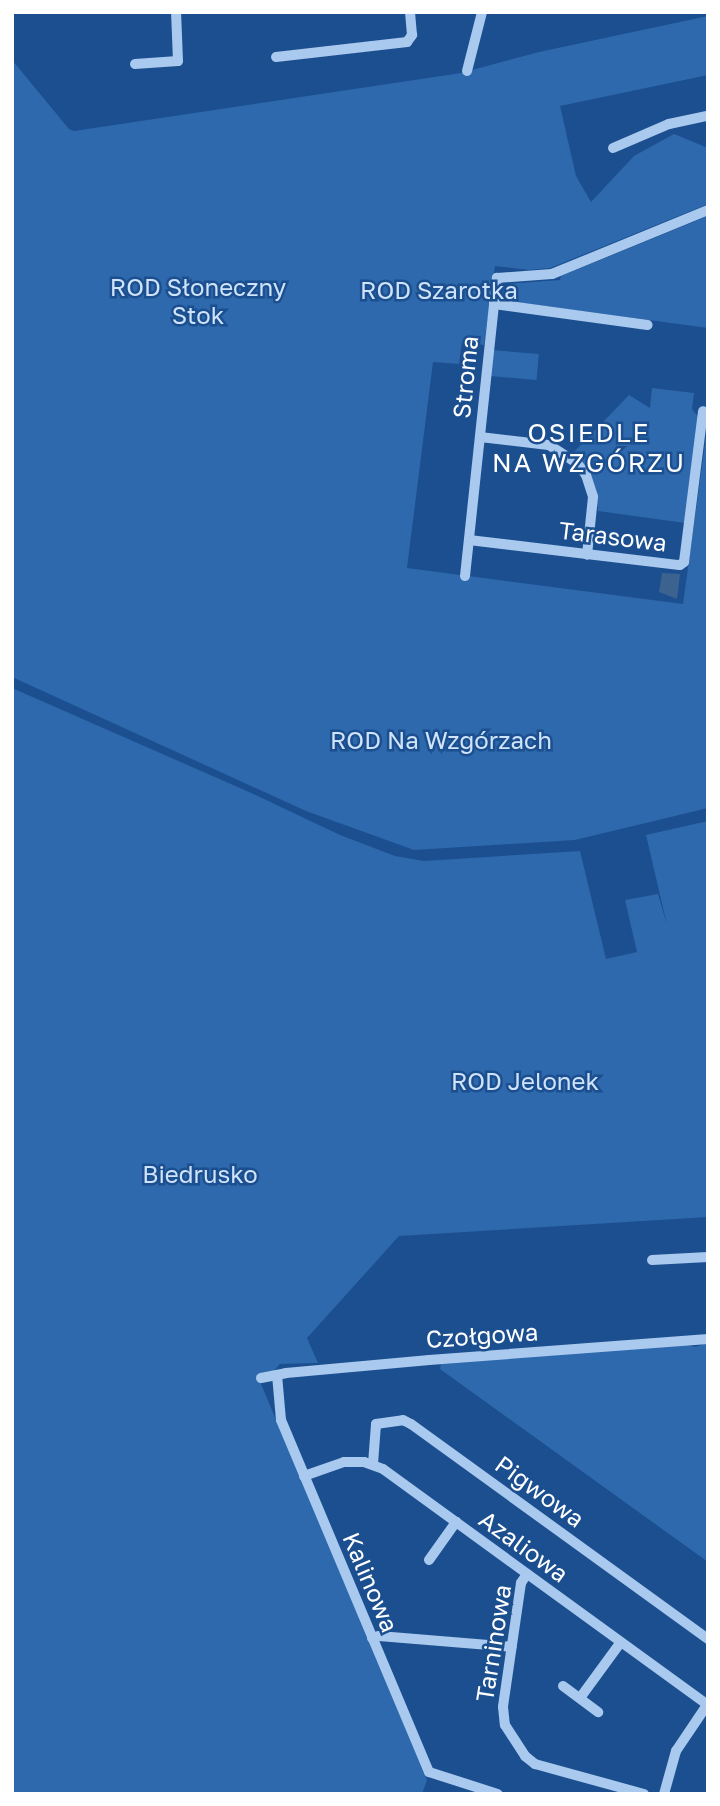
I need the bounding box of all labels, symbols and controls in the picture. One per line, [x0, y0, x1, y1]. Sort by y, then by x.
park label: ROD Słoneczny Stok [110, 273, 286, 329]
park label: ROD Szarotka [360, 276, 518, 304]
street label: Stroma [446, 334, 484, 420]
district label: OSIEDLE NA WZGÓRZU [493, 417, 685, 478]
street label: Tarasowa [557, 515, 669, 557]
park label: ROD Na Wzgórzach [330, 726, 552, 754]
park label: ROD Jelonek [451, 1067, 599, 1095]
park label: Biedrusko [142, 1160, 258, 1188]
street label: Czołgowa [425, 1317, 539, 1353]
street label: Pigwowa [490, 1449, 590, 1533]
street label: Azaliowa [474, 1504, 574, 1588]
street label: Kalinowa [337, 1528, 405, 1636]
street label: Tarninowa [470, 1582, 516, 1704]

